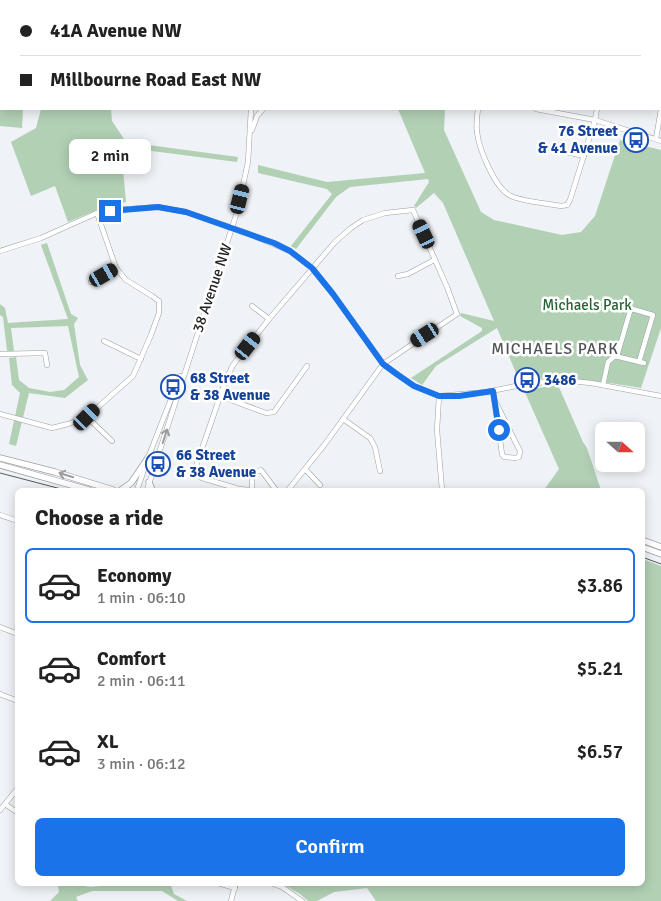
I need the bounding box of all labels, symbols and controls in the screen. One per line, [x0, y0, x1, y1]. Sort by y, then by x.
text: 41A Avenue NW [50, 19, 182, 43]
text: Millbourne Road East NW [50, 68, 261, 92]
place label: 76 Street & 41 Avenue [538, 122, 618, 157]
bus stop icon: 76 Street & 41 Avenue [623, 127, 649, 153]
callout: 2 min [69, 138, 151, 174]
text: 2 min [91, 146, 129, 166]
car [229, 183, 250, 215]
route end [99, 200, 121, 222]
car [410, 217, 437, 251]
street label: 38 Avenue NW [188, 241, 236, 335]
car [87, 261, 120, 289]
park label: Michaels Park [542, 296, 632, 314]
car [408, 321, 441, 349]
car [232, 330, 263, 362]
district label: MICHAELS PARK [491, 339, 619, 359]
bus stop icon: 3486 [514, 367, 540, 393]
place label: 68 Street & 38 Avenue [190, 369, 270, 404]
place label: 3486 [544, 371, 576, 389]
bus stop icon: 68 Street & 38 Avenue [160, 374, 186, 400]
car [71, 401, 102, 433]
route start [488, 419, 510, 441]
north arrow [595, 422, 645, 472]
map controls [595, 422, 645, 472]
one-way arrow [160, 428, 170, 444]
place label: 66 Street & 38 Avenue [176, 446, 256, 481]
bus stop icon: 66 Street & 38 Avenue [145, 451, 171, 477]
one-way arrow [59, 470, 75, 480]
text: Choose a ride [35, 504, 163, 531]
icon: car [37, 563, 82, 608]
text: Economy [97, 564, 171, 588]
text: $3.86 [577, 574, 623, 598]
text: 1 min · 06:10 [97, 588, 186, 608]
icon: car [37, 646, 82, 691]
text: Comfort [97, 647, 166, 671]
text: $5.21 [577, 657, 623, 681]
text: 2 min · 06:11 [97, 671, 186, 691]
icon: car [37, 729, 82, 774]
text: XL [97, 730, 119, 754]
text: $6.57 [577, 740, 623, 764]
text: 3 min · 06:12 [97, 754, 186, 774]
button: Confirm [35, 818, 625, 876]

